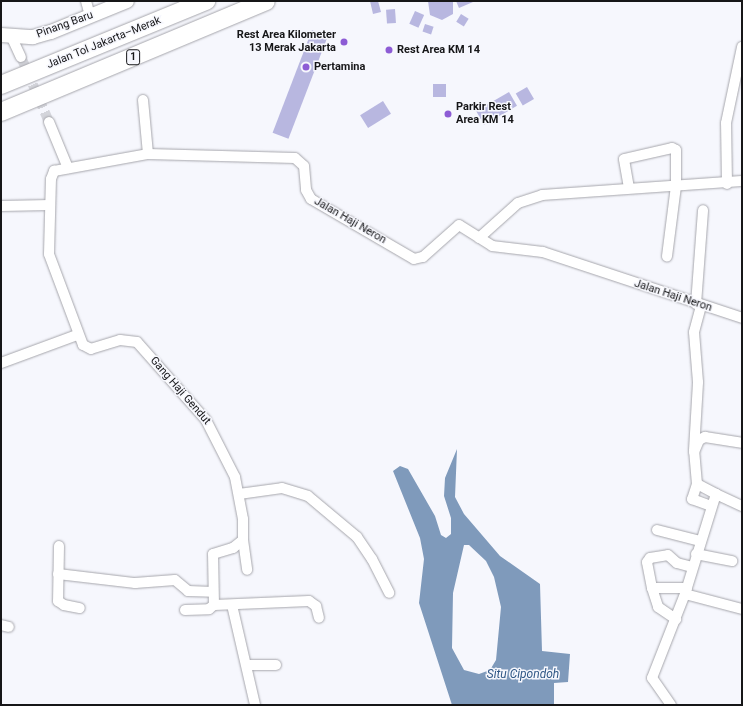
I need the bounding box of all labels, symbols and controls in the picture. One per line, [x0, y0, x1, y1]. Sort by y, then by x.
street label: Pinang Baru [35, 9, 95, 41]
street label: Jalan Tol Jakarta–Merak [45, 14, 163, 72]
place label: Rest Area Kilometer 13 Merak Jakarta [237, 29, 336, 55]
marker: Rest Area Kilometer 13 Merak Jakarta [339, 37, 349, 47]
place label: Rest Area KM 14 [397, 43, 480, 57]
marker: Rest Area KM 14 [384, 45, 394, 55]
road number: 1 [126, 49, 140, 65]
place label: Pertamina [314, 60, 365, 74]
marker: Pertamina [301, 62, 311, 72]
place label: Parkir Rest Area KM 14 [456, 101, 514, 127]
marker: Parkir Rest Area KM 14 [443, 109, 453, 119]
street label: Jalan Haji Neron [312, 195, 388, 247]
street label: Jalan Haji Neron [632, 277, 714, 315]
street label: Gang Haji Gendut [147, 354, 213, 428]
water label: Situ Cipondoh [487, 668, 559, 682]

